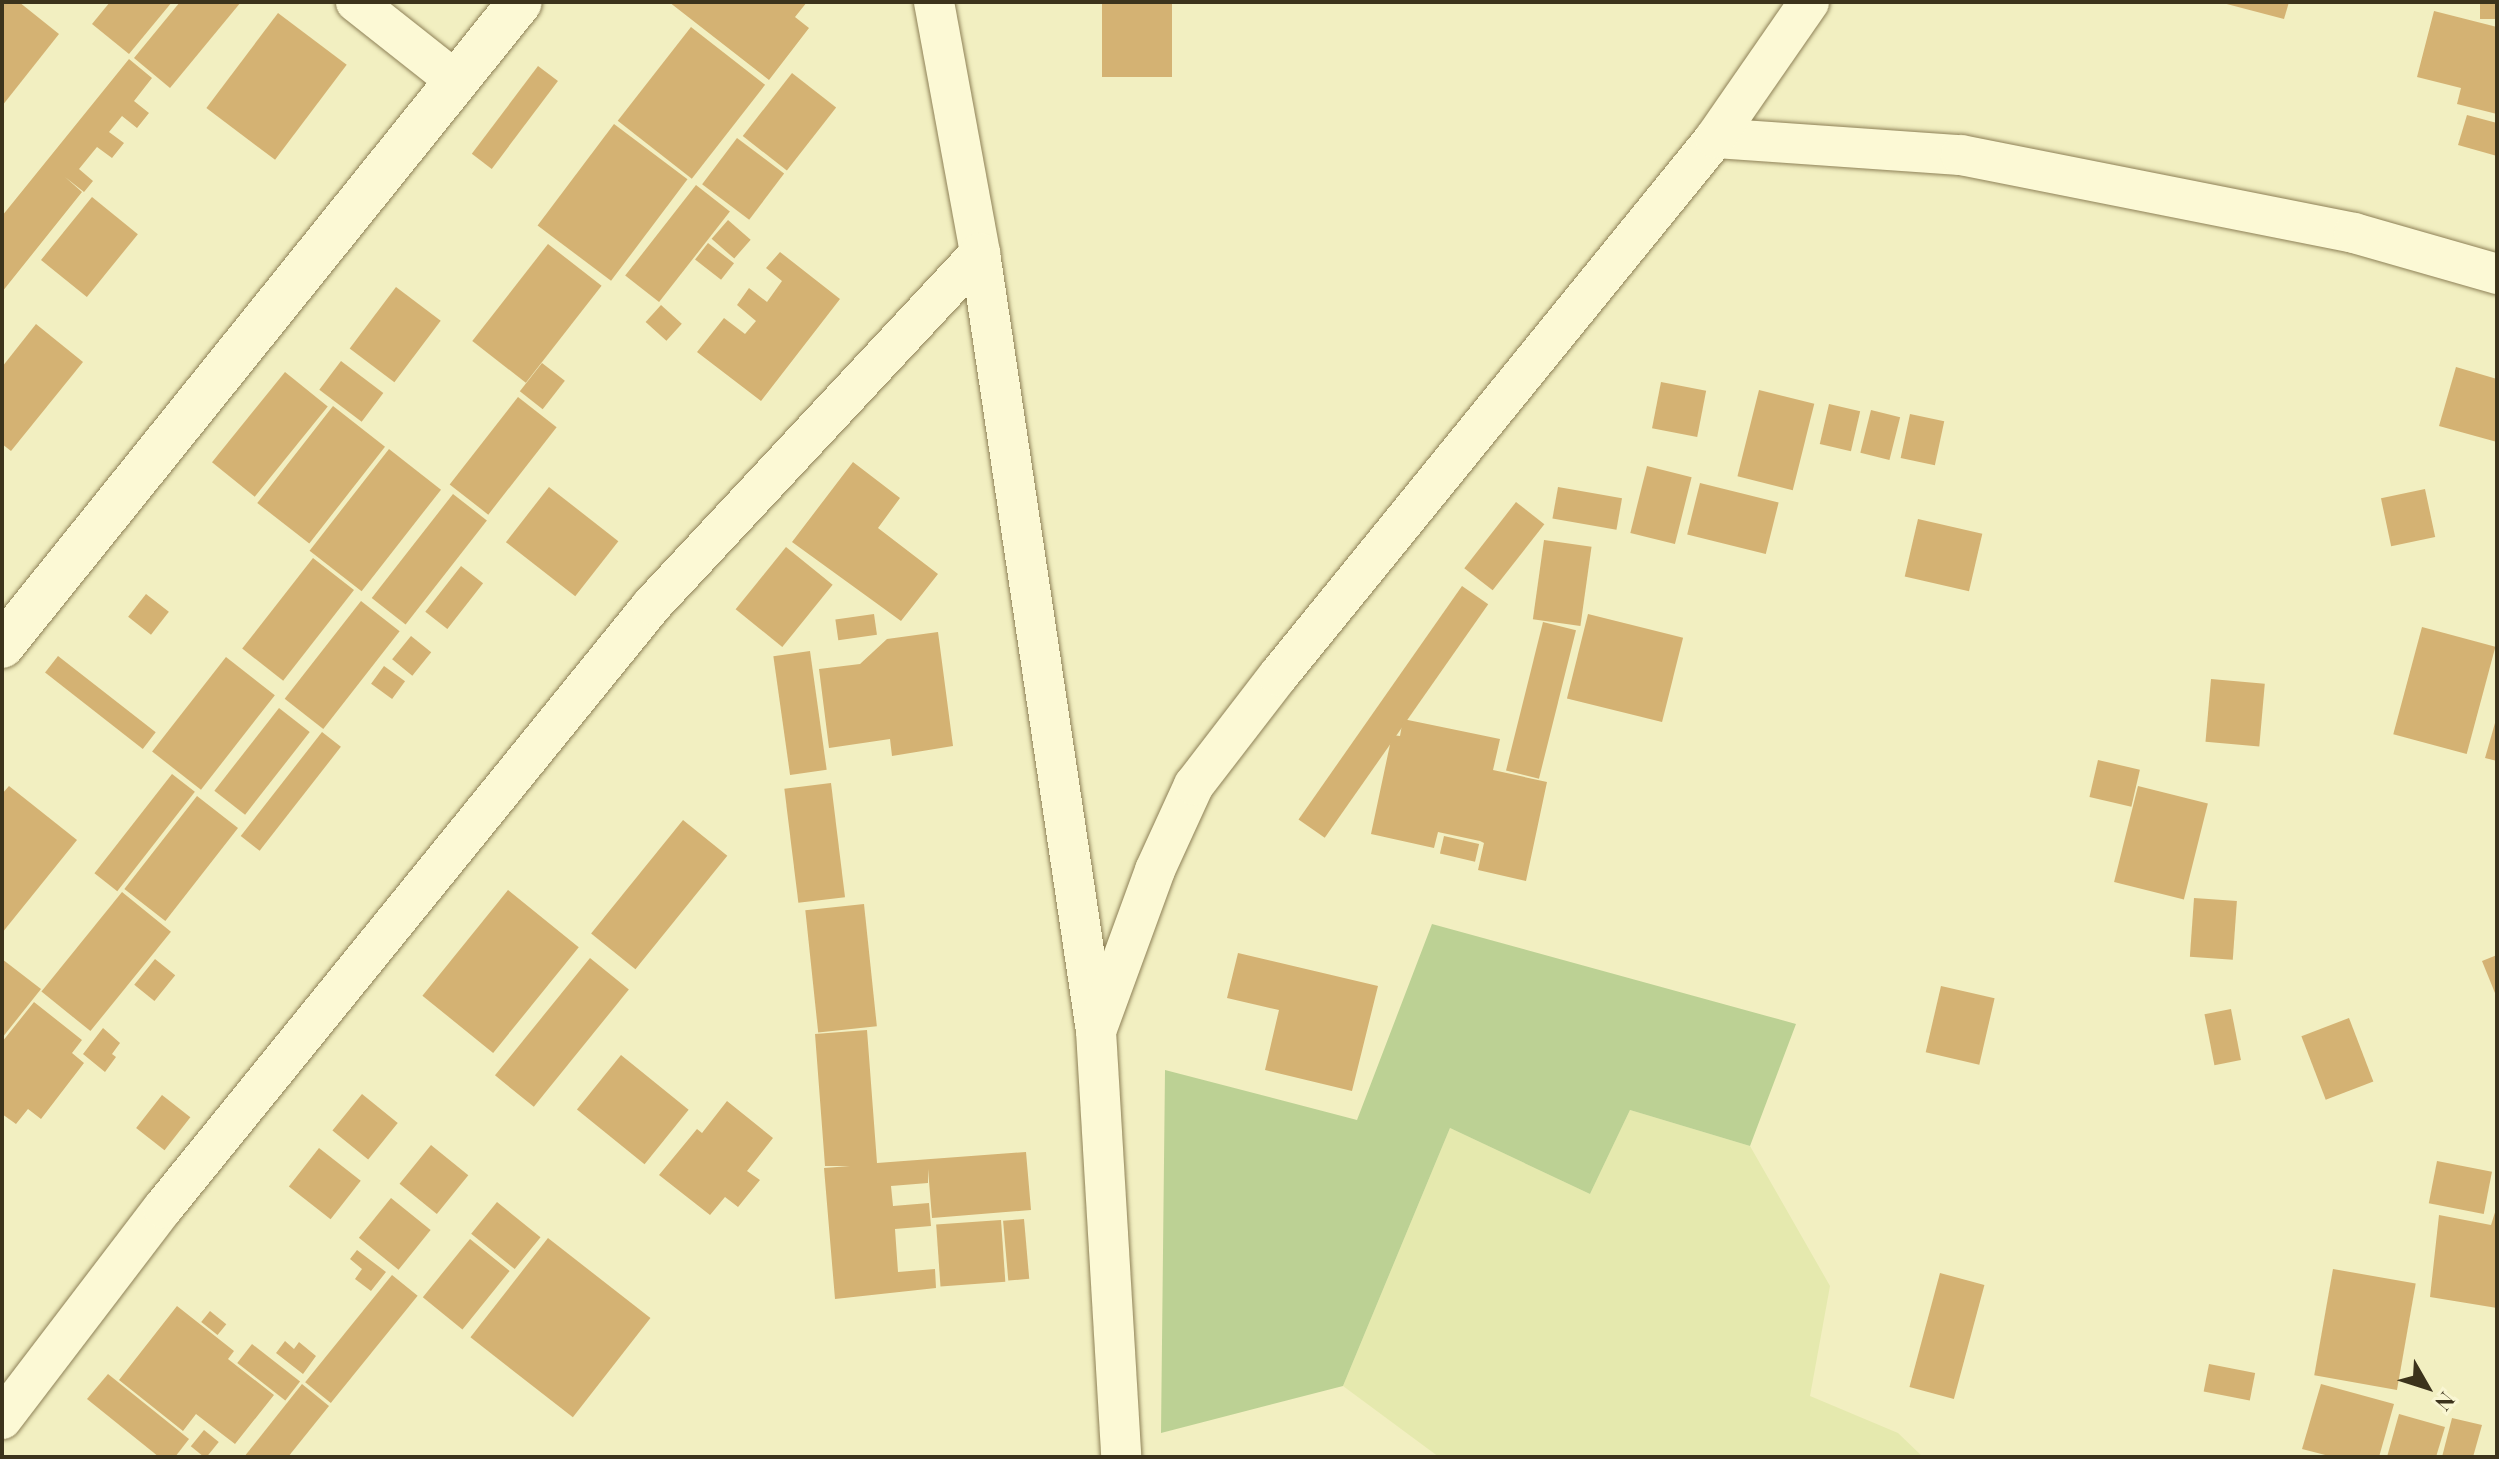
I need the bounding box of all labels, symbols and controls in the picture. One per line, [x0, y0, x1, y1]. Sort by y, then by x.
north arrow [2387, 1347, 2467, 1427]
text: N [2429, 1386, 2462, 1418]

